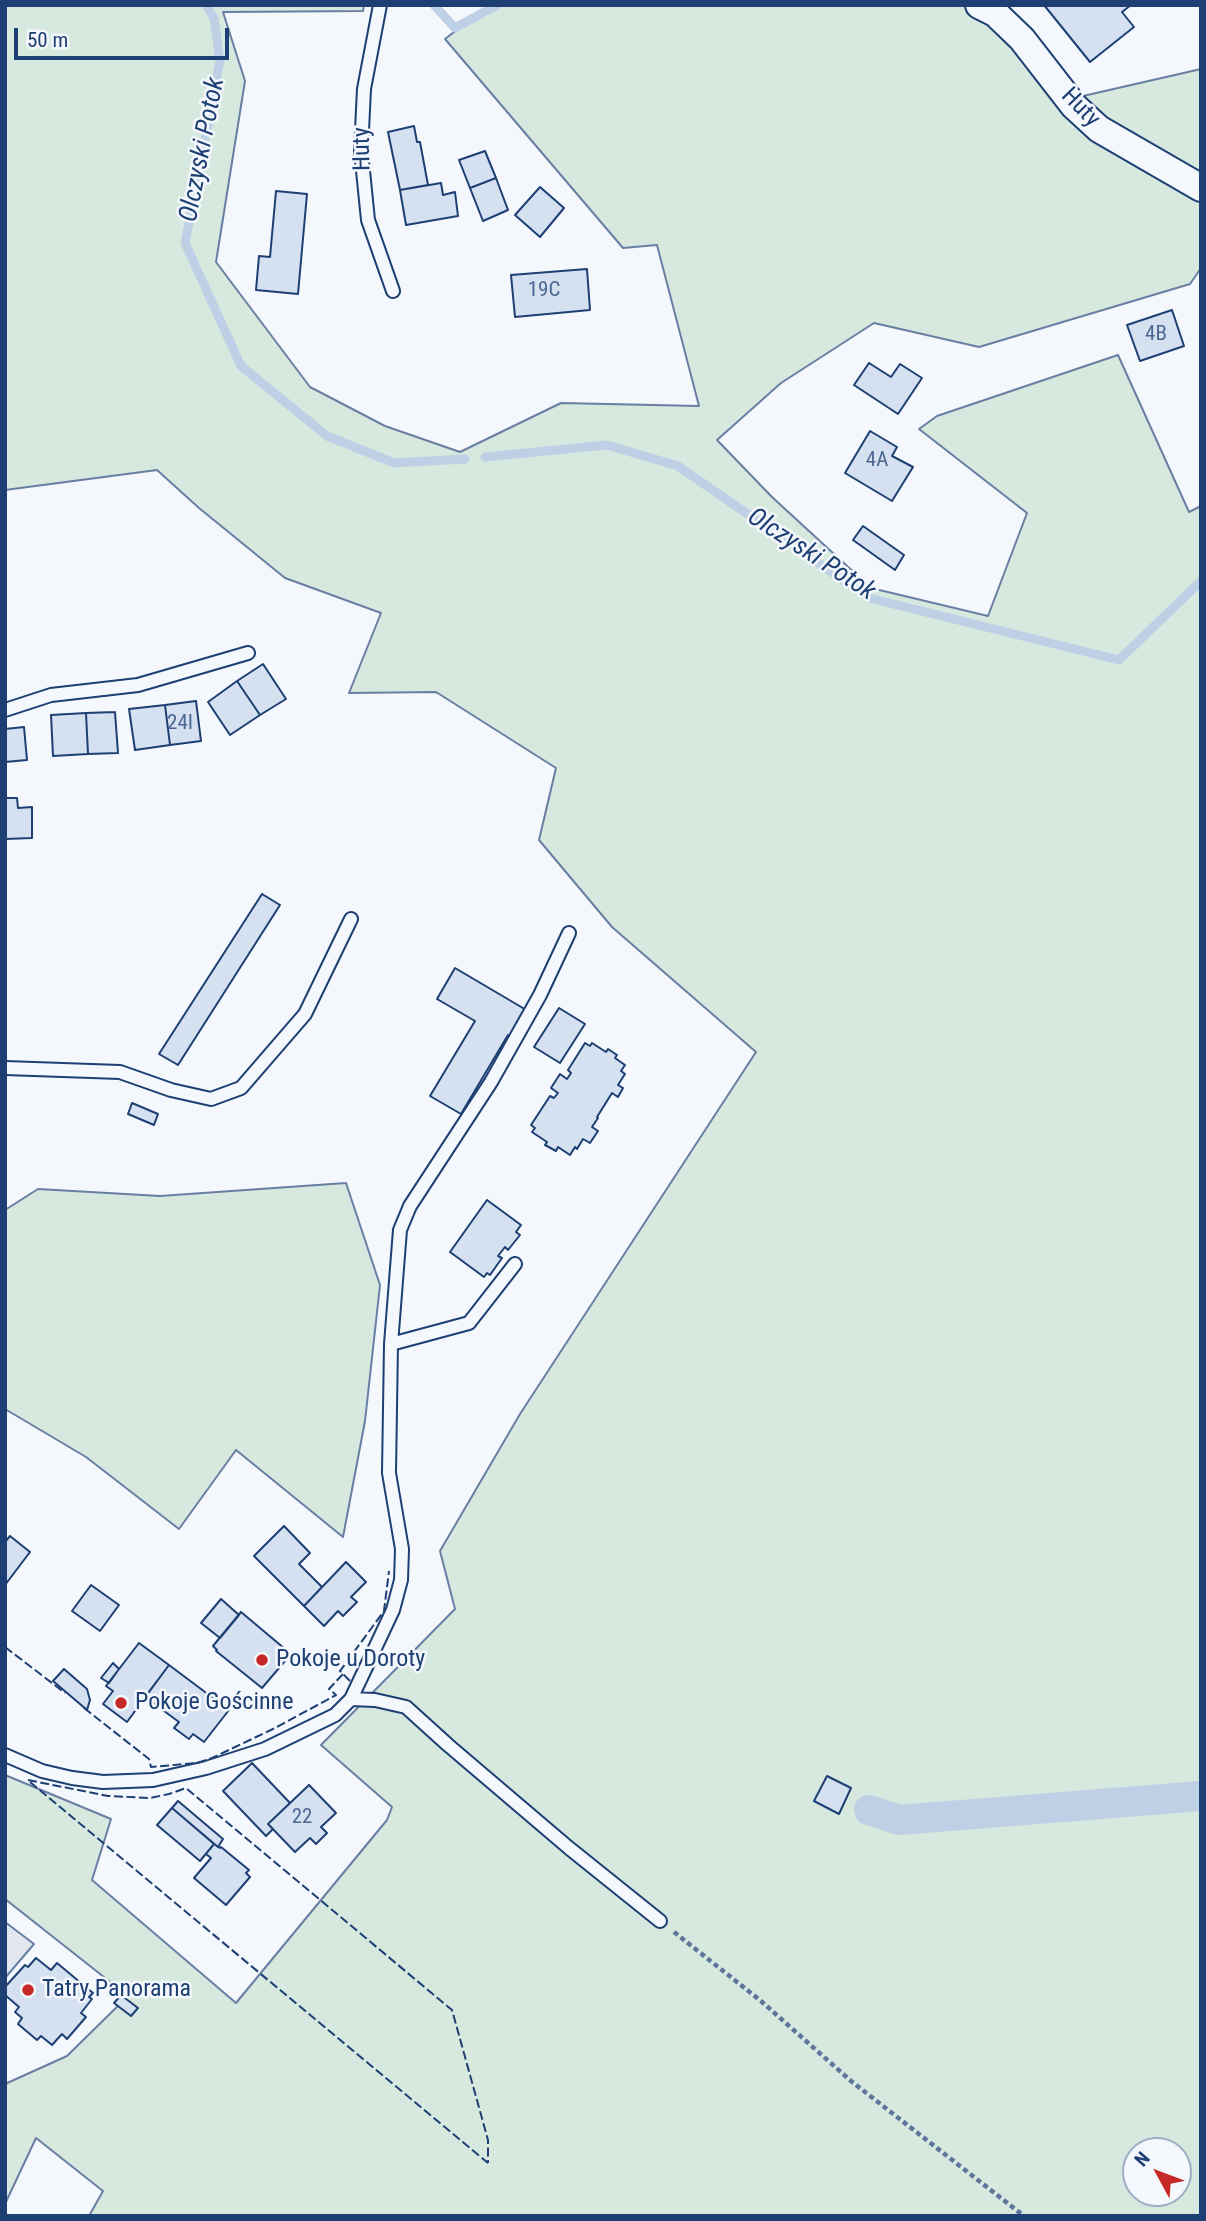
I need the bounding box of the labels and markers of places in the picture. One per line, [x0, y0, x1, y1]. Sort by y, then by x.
place label: Pokoje u Doroty [276, 1646, 425, 1674]
marker: Pokoje u Doroty [254, 1652, 270, 1668]
place label: Pokoje Gościnne [135, 1689, 293, 1717]
marker: Pokoje Gościnne [113, 1695, 129, 1711]
place label: Tatry Panorama [42, 1976, 191, 2004]
marker: Tatry Panorama [20, 1982, 36, 1998]

